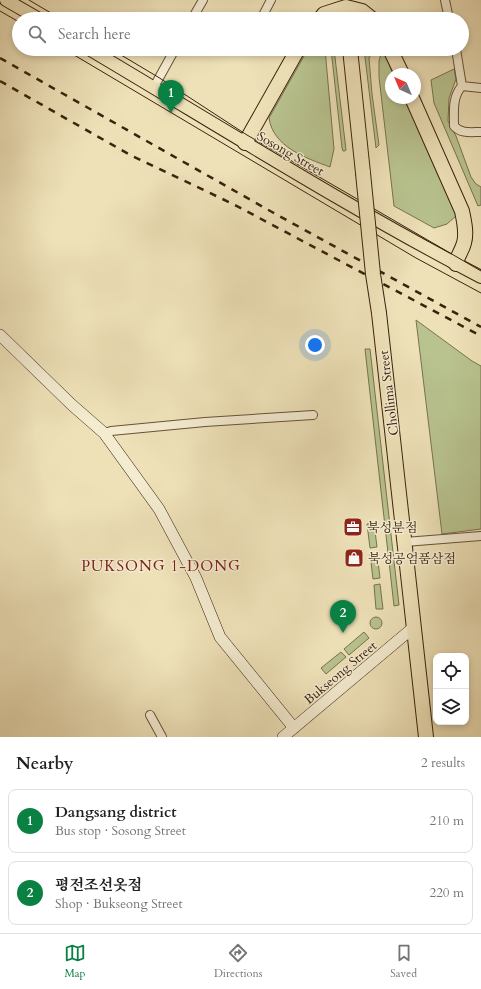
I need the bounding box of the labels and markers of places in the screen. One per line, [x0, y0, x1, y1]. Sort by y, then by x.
pin: 1 [158, 80, 184, 113]
office icon: 북성분점 [342, 516, 364, 538]
place label: 북성분점 [367, 519, 417, 537]
shop icon: 북성공엄품삼점 [343, 547, 365, 569]
place label: 북성공엄품삼점 [368, 550, 456, 568]
pin: 2 [330, 600, 356, 633]

